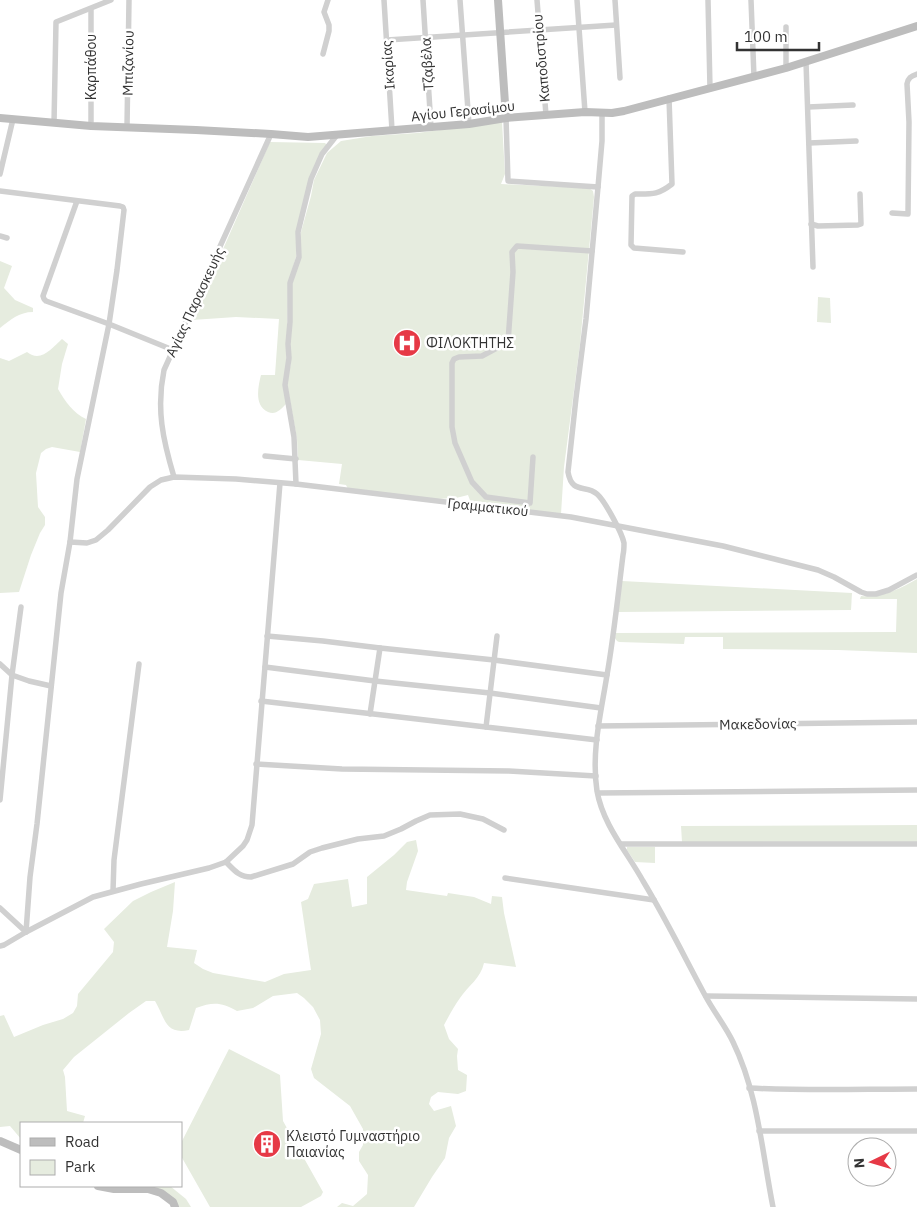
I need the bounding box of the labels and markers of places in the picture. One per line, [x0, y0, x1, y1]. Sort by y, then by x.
hospital icon: ΦΙΛΟΚΤΗΤΗΣ [392, 328, 422, 358]
place label: ΦΙΛΟΚΤΗΤΗΣ [426, 334, 514, 352]
place label: Κλειστό Γυμναστήριο Παιανίας [286, 1127, 420, 1161]
building icon: Κλειστό Γυμναστήριο Παιανίας [252, 1129, 282, 1159]

